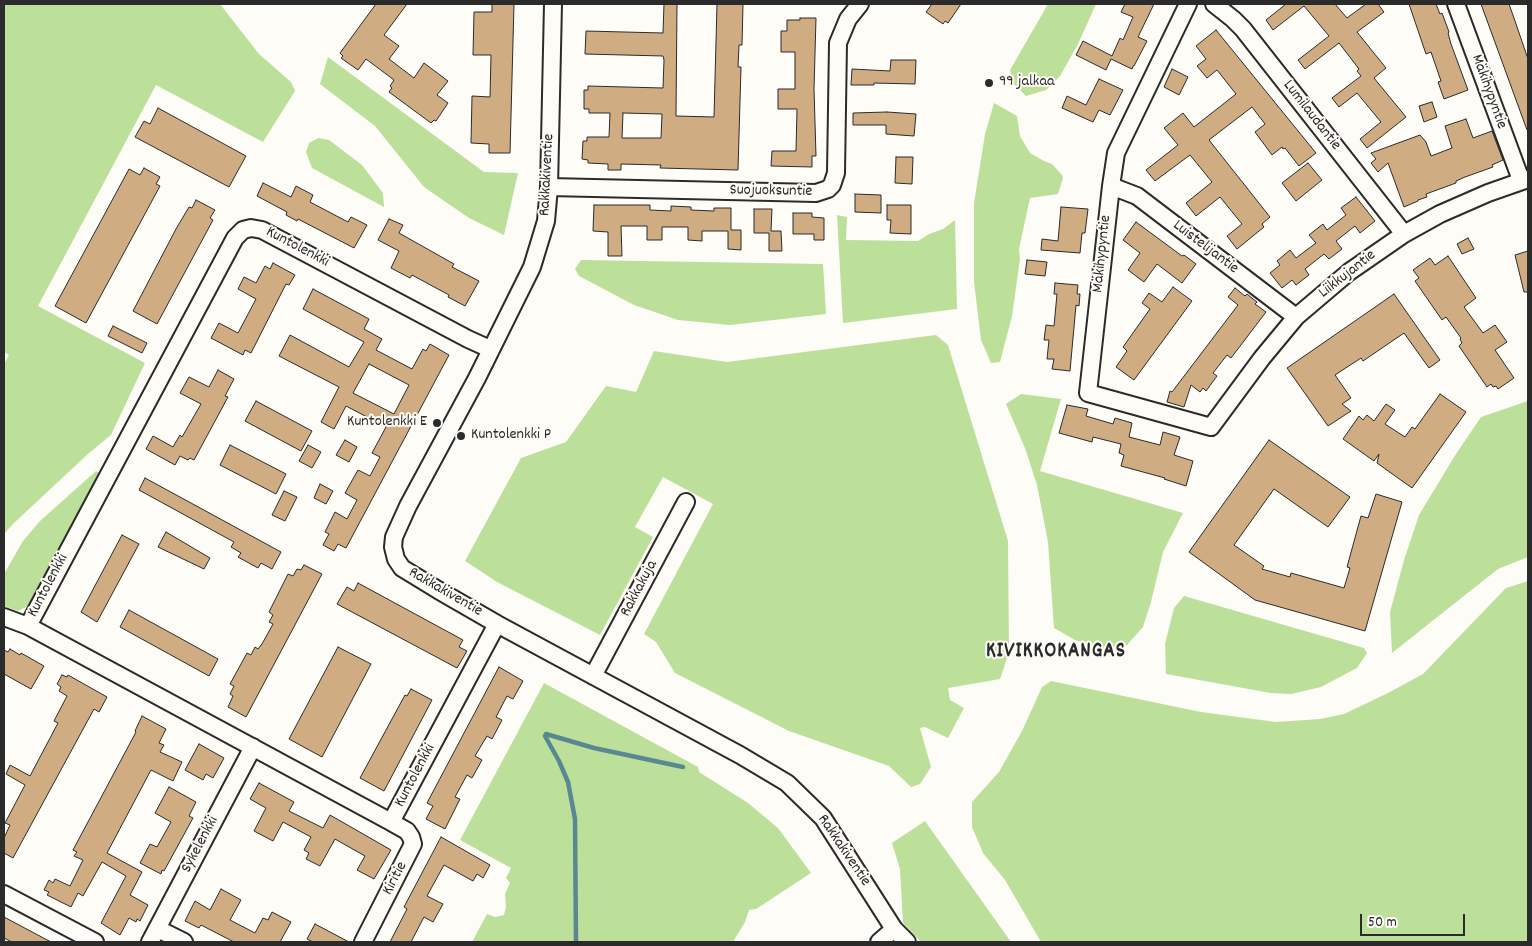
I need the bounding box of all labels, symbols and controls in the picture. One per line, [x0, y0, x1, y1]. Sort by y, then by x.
street label: Mäkihypyntie [1466, 52, 1510, 132]
place label: 99 jalkaa [999, 73, 1054, 93]
marker: 99 jalkaa [983, 77, 995, 89]
street label: Lumilaudantie [1278, 77, 1344, 155]
street label: Rakkakiventie [536, 133, 560, 217]
street label: Suojuoksuntie [729, 182, 813, 202]
street label: Mäkihypyntie [1089, 214, 1117, 294]
street label: Luistelijantie [1168, 217, 1242, 279]
street label: Kuntolenkki [262, 223, 332, 273]
street label: Liikkujantie [1316, 247, 1380, 303]
place label: Kuntolenkki E [347, 413, 427, 433]
marker: Kuntolenkki E [431, 417, 443, 429]
place label: Kuntolenkki P [471, 426, 551, 446]
marker: Kuntolenkki P [455, 430, 467, 442]
street label: Kuntolenkki [24, 551, 74, 621]
street label: Rakkakuja [617, 558, 663, 620]
street label: Rakkakiventie [405, 564, 485, 622]
district label: KIVIKKOKANGAS [984, 640, 1128, 666]
street label: Kuntolenkki [391, 741, 441, 811]
street label: Rakkakiventie [812, 811, 874, 891]
street label: Sykelenkki [178, 813, 224, 877]
street label: Kiritie [379, 859, 413, 899]
scale bar [1362, 904, 1467, 936]
text: 50 m [1368, 912, 1397, 934]

